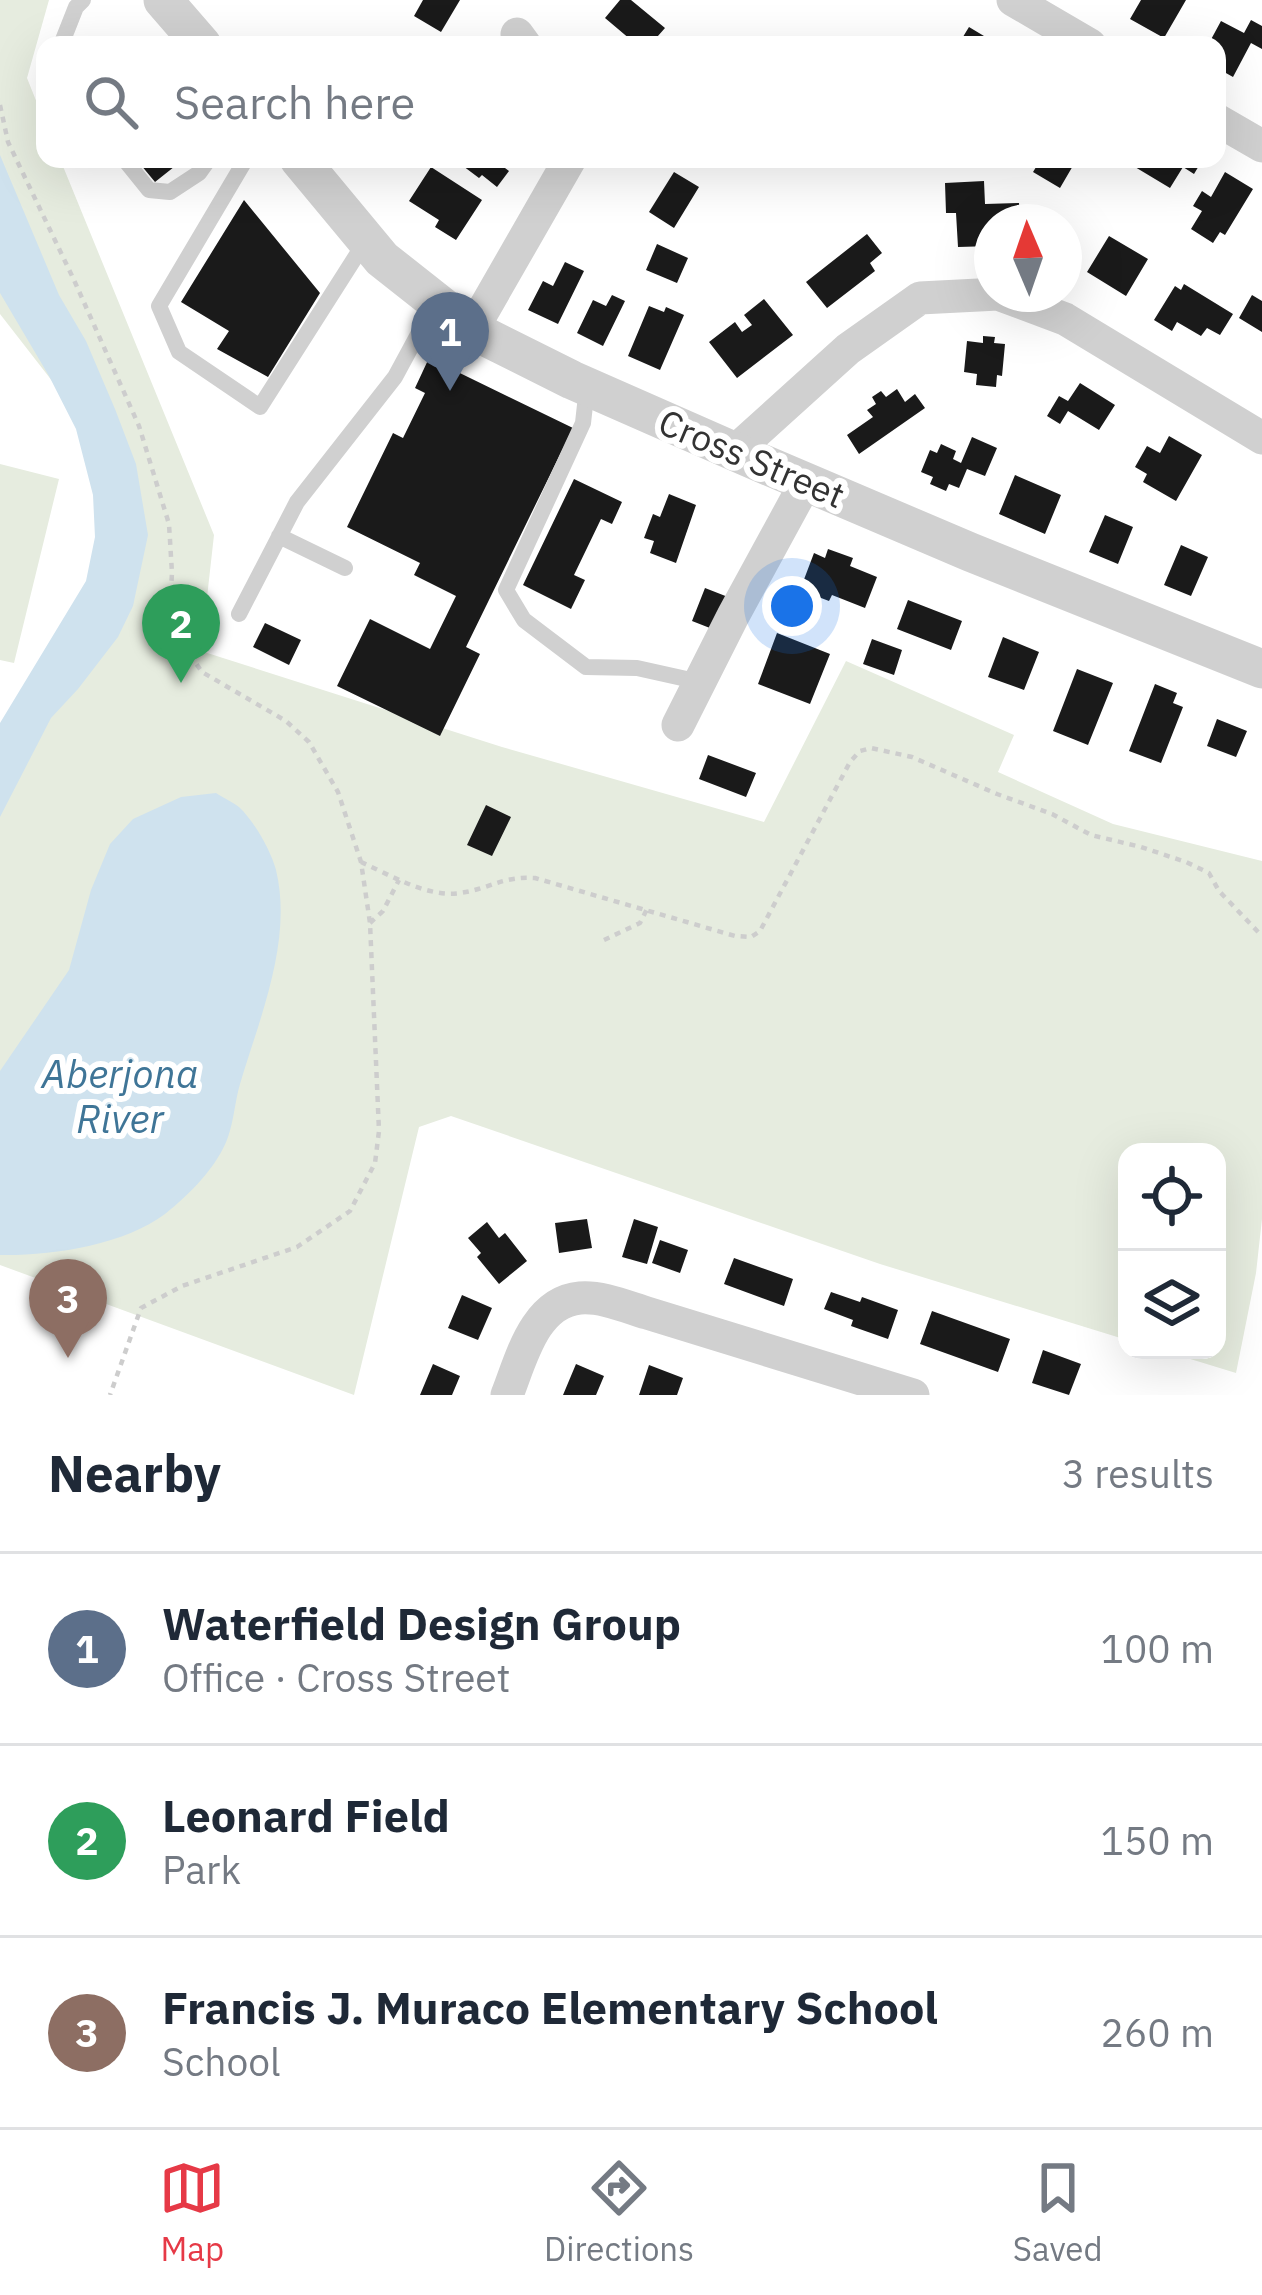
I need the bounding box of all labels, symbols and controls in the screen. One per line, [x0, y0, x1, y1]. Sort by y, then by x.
search box [36, 36, 1226, 168]
icon: search [78, 69, 144, 135]
text: Search here [174, 73, 415, 131]
north arrow [974, 204, 1082, 312]
pin: 1 [411, 292, 489, 391]
street label: Cross Street [652, 398, 852, 518]
your location [762, 576, 822, 636]
pin: 2 [142, 584, 220, 683]
water label: Aberjona River [40, 1048, 198, 1144]
map controls [1118, 1143, 1226, 1359]
button: locate [1118, 1143, 1226, 1251]
button: layers [1118, 1251, 1226, 1359]
pin: 3 [29, 1259, 107, 1358]
text: Nearby [48, 1440, 221, 1506]
text: 3 results [1062, 1448, 1214, 1499]
text: Waterfield Design Group [162, 1594, 681, 1652]
text: 1 [75, 1623, 99, 1674]
text: 100 m [1101, 1623, 1214, 1674]
text: Office · Cross Street [162, 1652, 510, 1703]
text: Leonard Field [162, 1786, 450, 1844]
text: 2 [75, 1815, 99, 1866]
text: 150 m [1101, 1815, 1214, 1866]
text: Park [162, 1844, 241, 1895]
text: Francis J. Muraco Elementary School [162, 1978, 938, 2036]
text: 3 [75, 2007, 99, 2058]
text: 260 m [1101, 2007, 1214, 2058]
text: School [162, 2036, 281, 2087]
tab: Map [159, 2155, 225, 2270]
tab: Directions [544, 2155, 694, 2270]
tab: Saved [1013, 2155, 1103, 2270]

